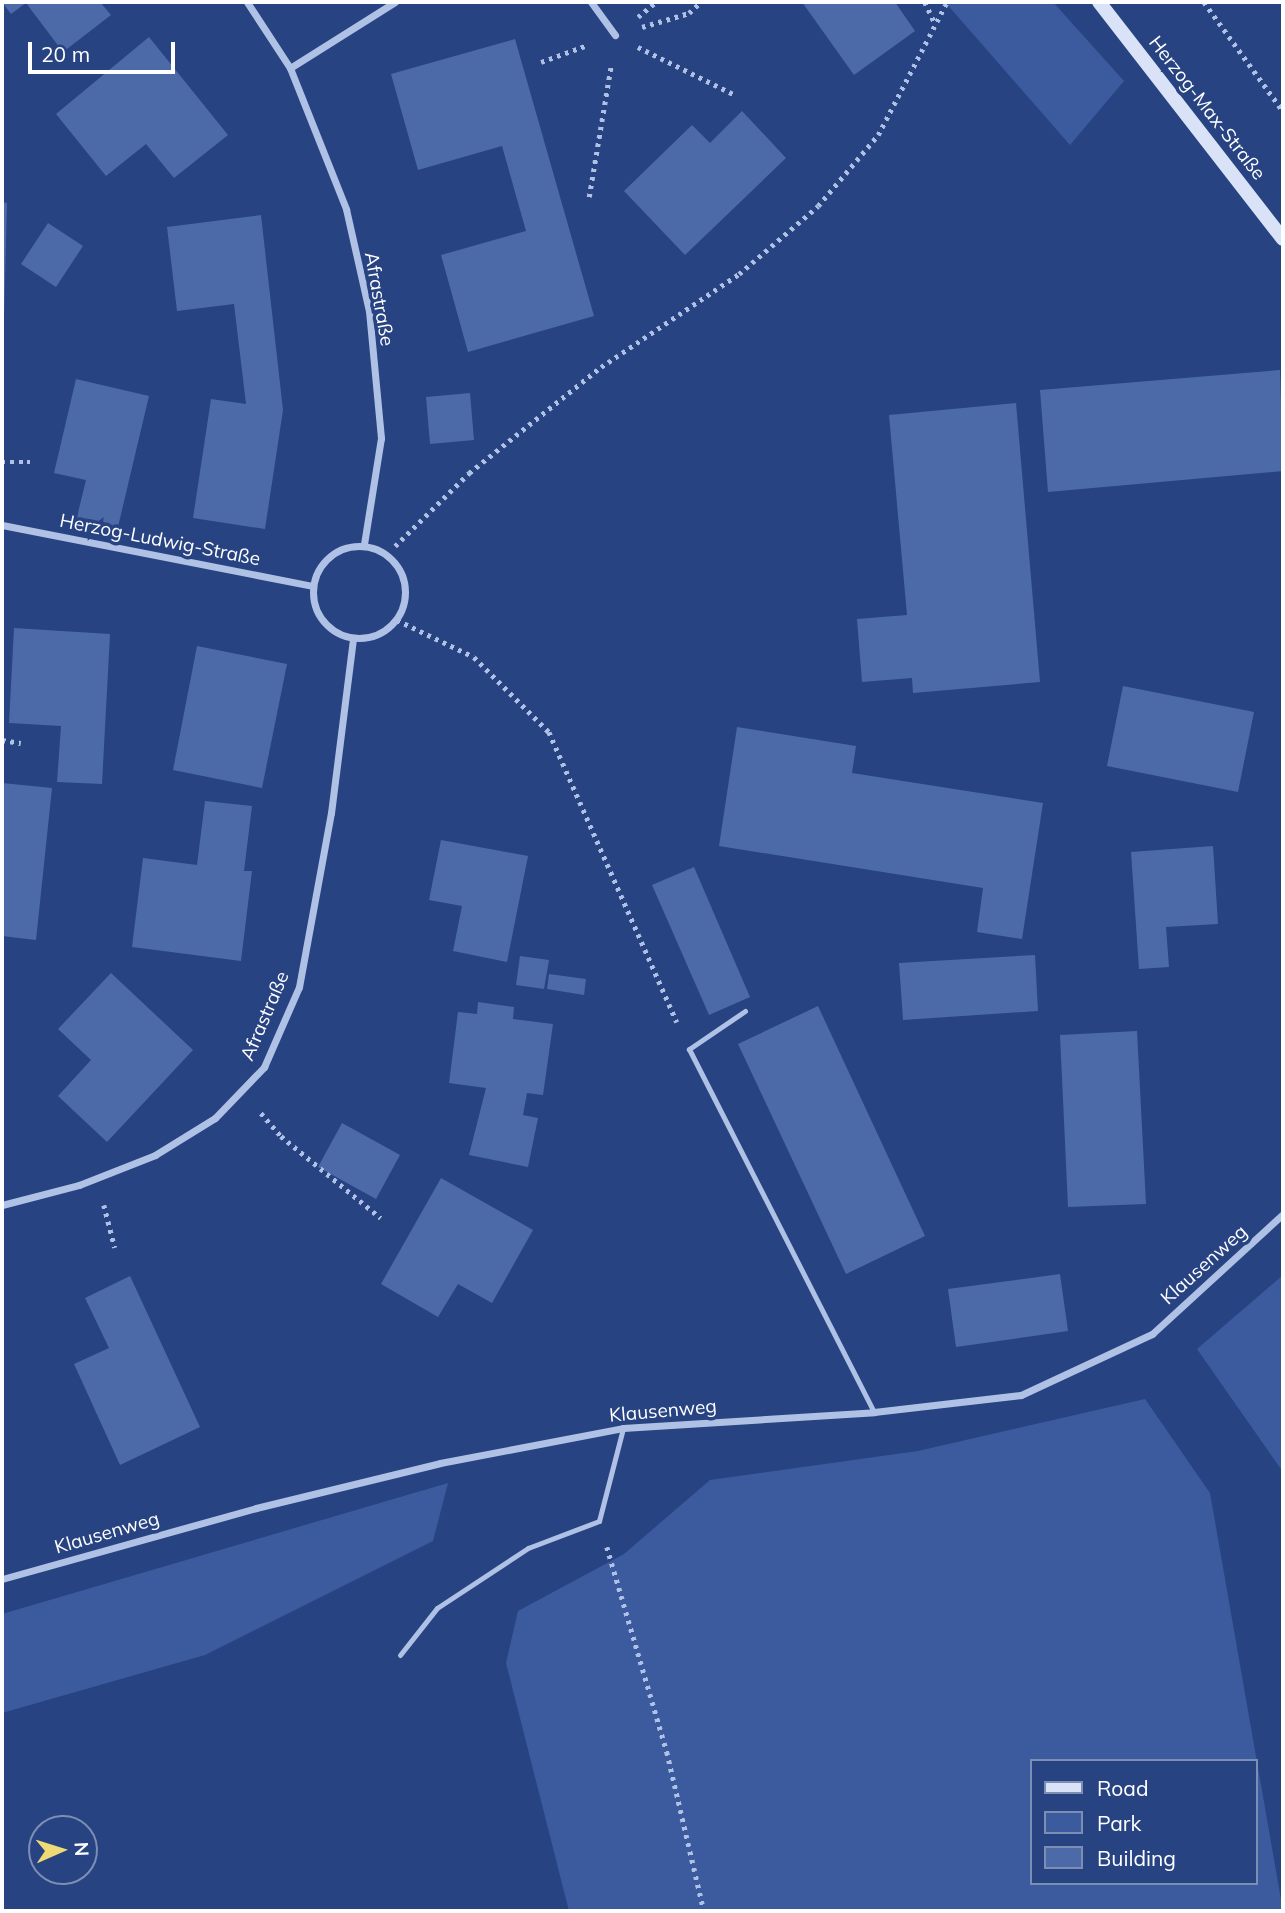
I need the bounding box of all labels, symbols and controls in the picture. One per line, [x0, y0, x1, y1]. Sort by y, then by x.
scale bar [32, 28, 178, 72]
street label: Herzog-Max-Straße [1144, 32, 1270, 184]
text: 20 m [41, 41, 90, 67]
street label: Afrastraße [360, 250, 398, 348]
street label: Herzog-Ludwig-Straße [58, 509, 262, 571]
street label: Afrastraße [236, 968, 294, 1064]
street label: Klausenweg [1156, 1220, 1252, 1310]
street label: Klausenweg [608, 1395, 718, 1427]
street label: Klausenweg [52, 1507, 162, 1559]
legend [1030, 1759, 1257, 1885]
text: Road [1097, 1775, 1148, 1801]
text: Park [1097, 1810, 1141, 1836]
north arrow [28, 1815, 98, 1885]
text: N [70, 1841, 94, 1857]
text: Building [1097, 1845, 1176, 1871]

